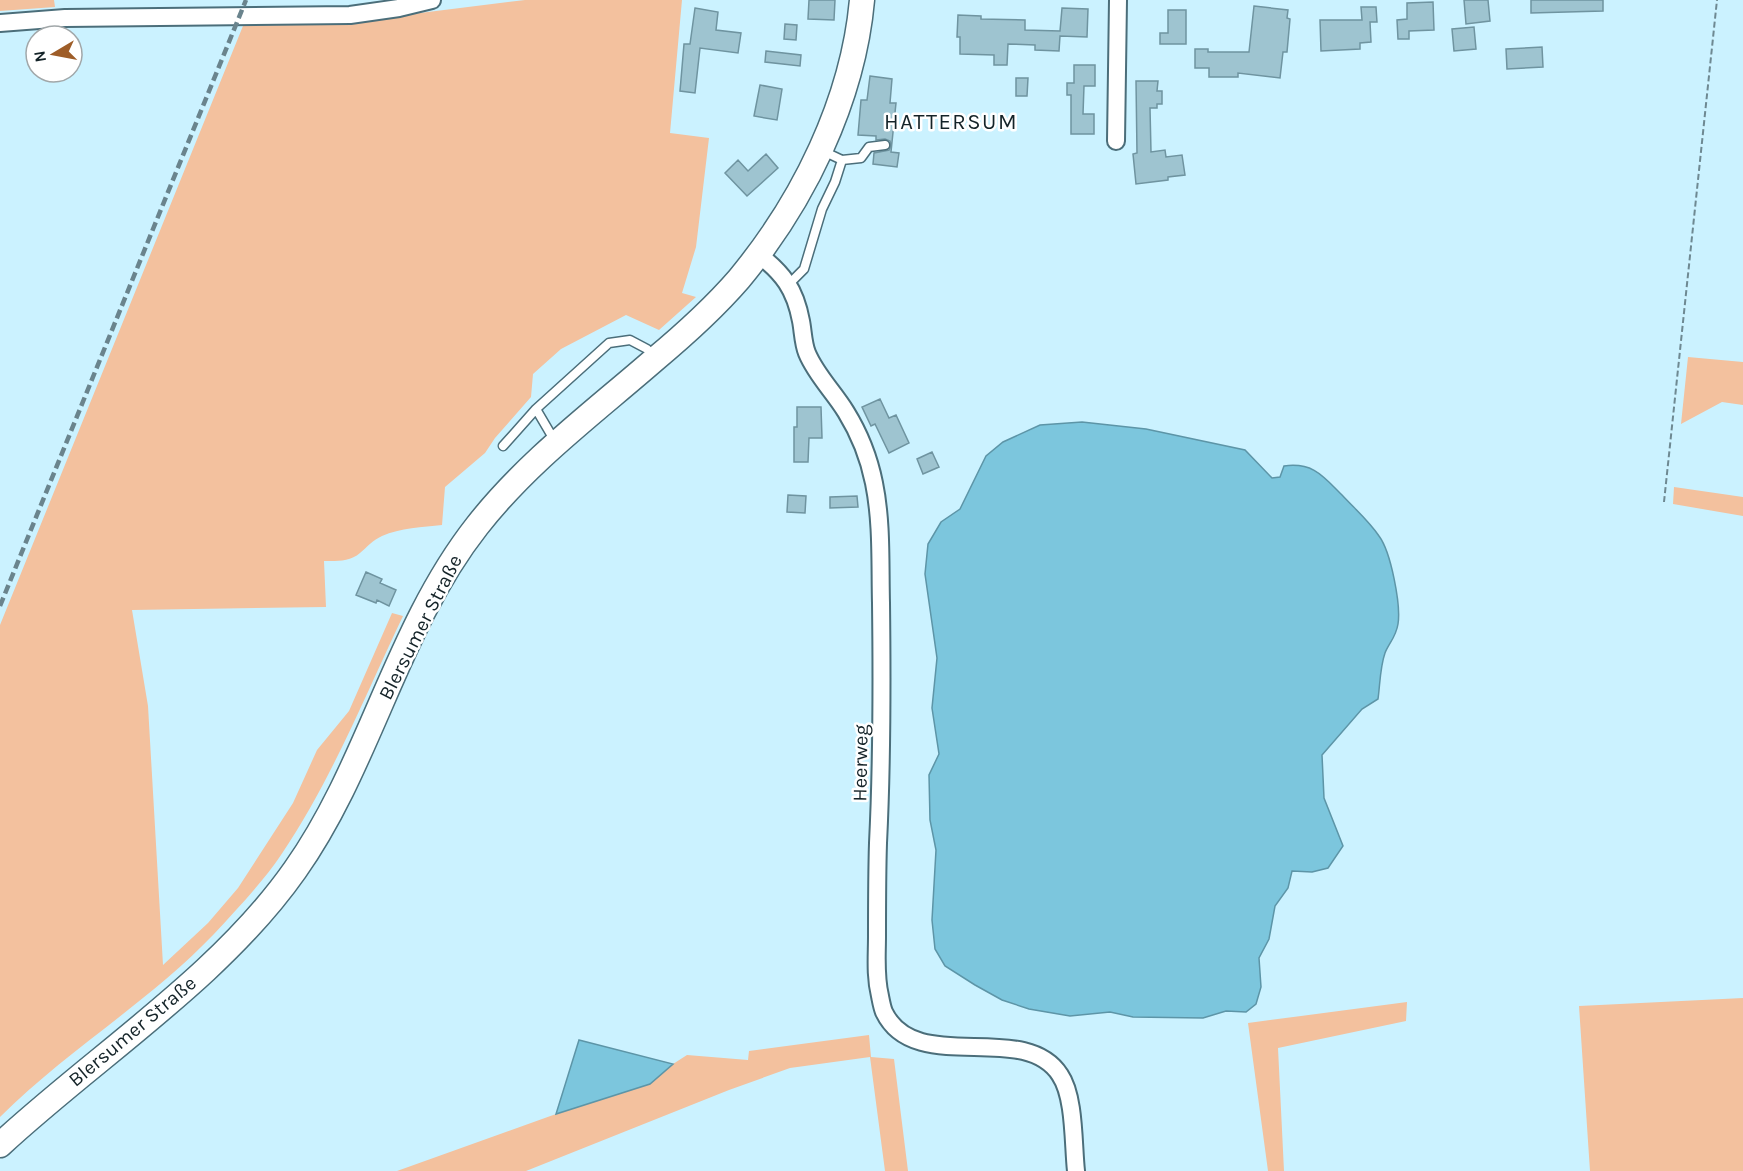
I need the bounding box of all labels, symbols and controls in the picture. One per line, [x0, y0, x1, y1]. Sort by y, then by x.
north arrow [24, 24, 84, 84]
text: N [29, 49, 50, 64]
district label: HATTERSUM [884, 109, 1018, 135]
street label: Blersumer Straße [374, 551, 467, 704]
street label: Heerweg [848, 724, 873, 802]
street label: Blersumer Straße [64, 971, 201, 1091]

